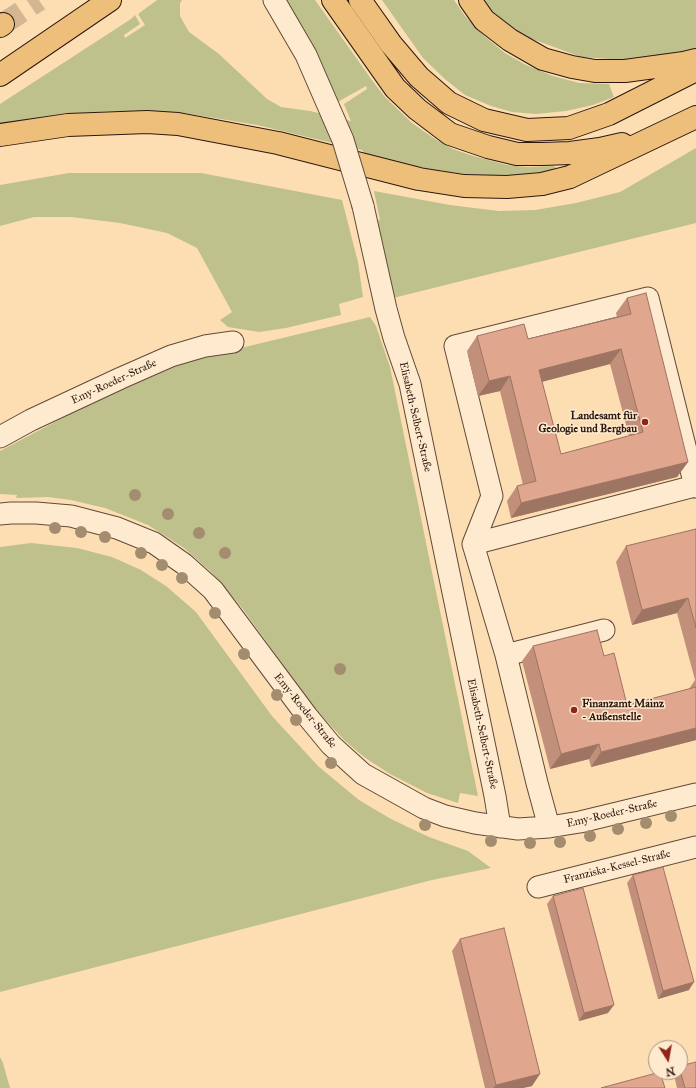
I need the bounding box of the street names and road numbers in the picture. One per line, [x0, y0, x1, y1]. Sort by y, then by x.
street label: Emy-Roeder-Straße [69, 356, 159, 408]
street label: Elisabeth-Selbert-Straße [396, 361, 434, 473]
street label: Emy-Roeder-Straße [271, 671, 339, 751]
street label: Elisabeth-Selbert-Straße [464, 678, 500, 790]
street label: Emy-Roeder-Straße [565, 797, 659, 831]
street label: Franziska-Kessel-Straße [562, 847, 672, 887]

